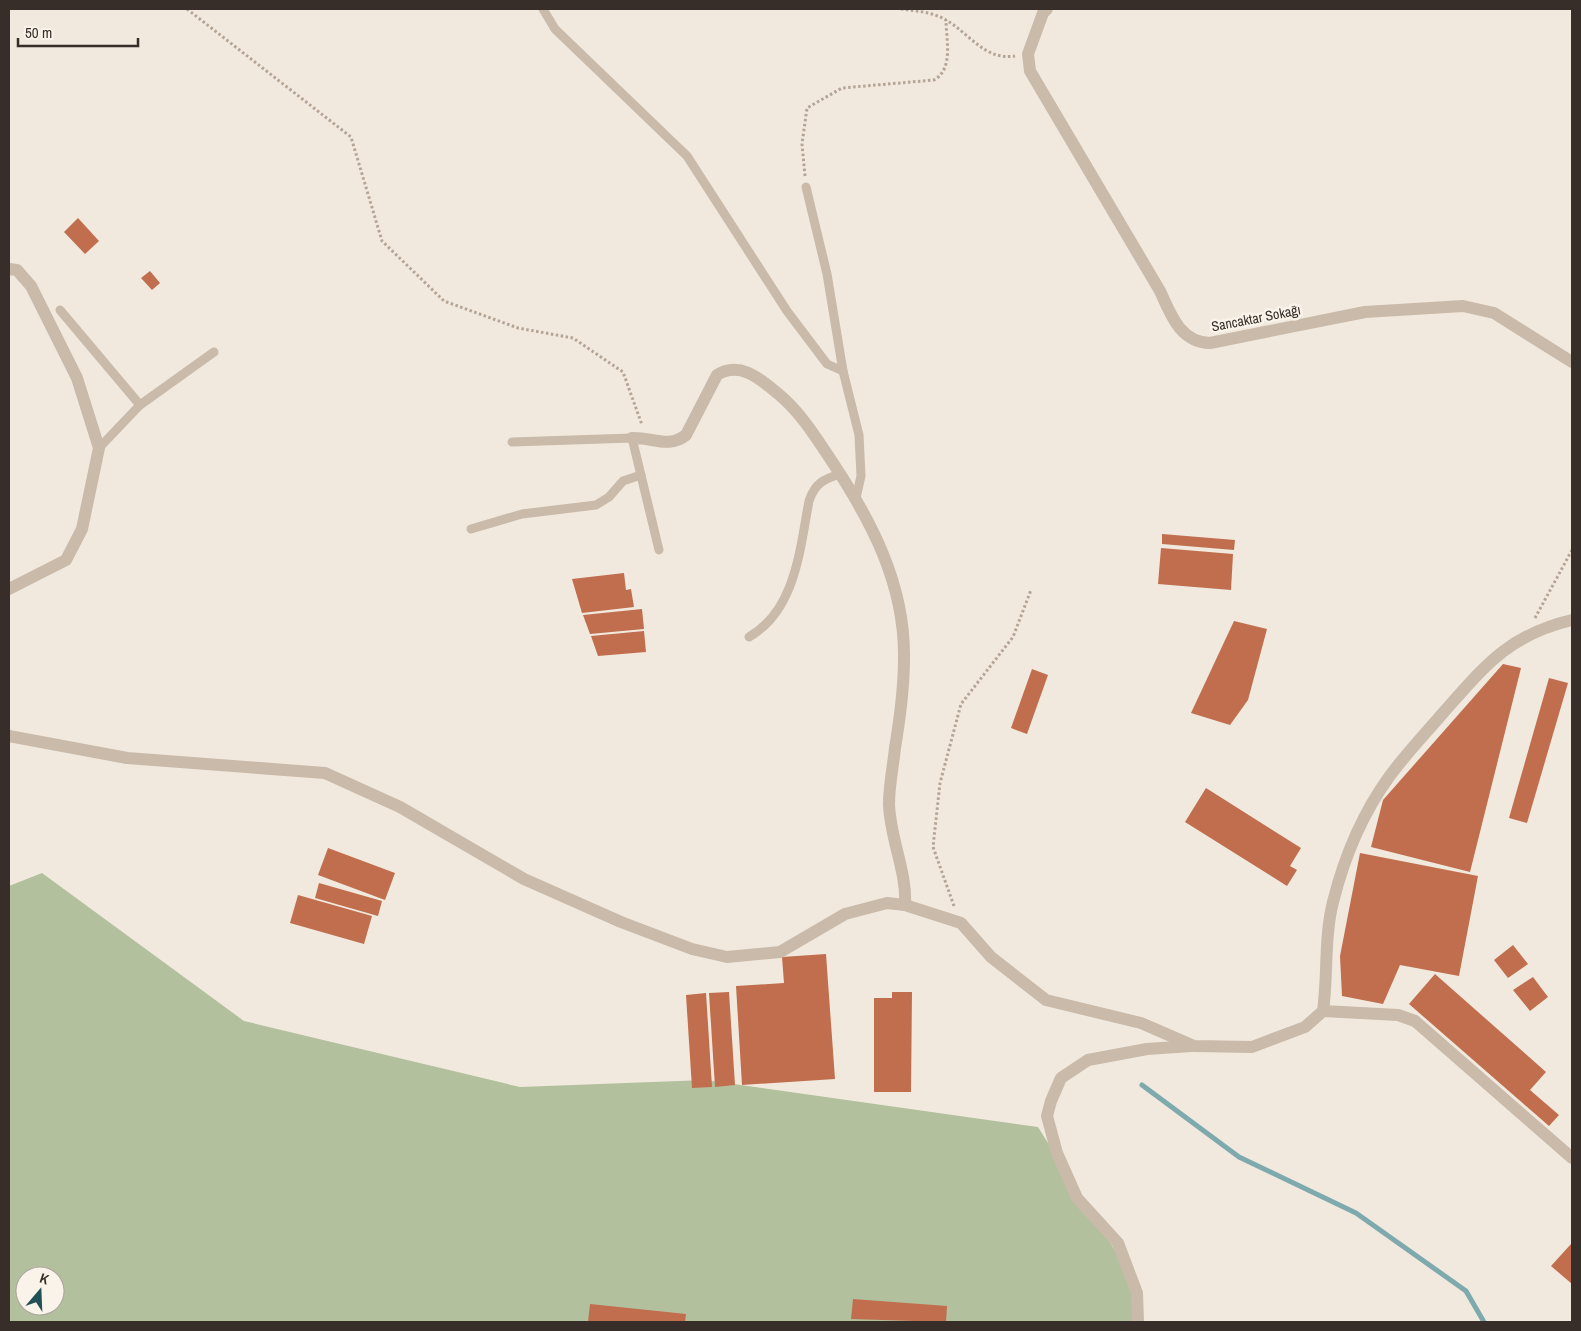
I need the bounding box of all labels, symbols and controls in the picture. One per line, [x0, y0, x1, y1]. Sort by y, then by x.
scale bar [18, 15, 138, 47]
text: 50 m [25, 22, 52, 43]
street label: Sancaktar Sokağı [1210, 301, 1302, 335]
north arrow [15, 1266, 65, 1316]
text: K [37, 1269, 52, 1289]

